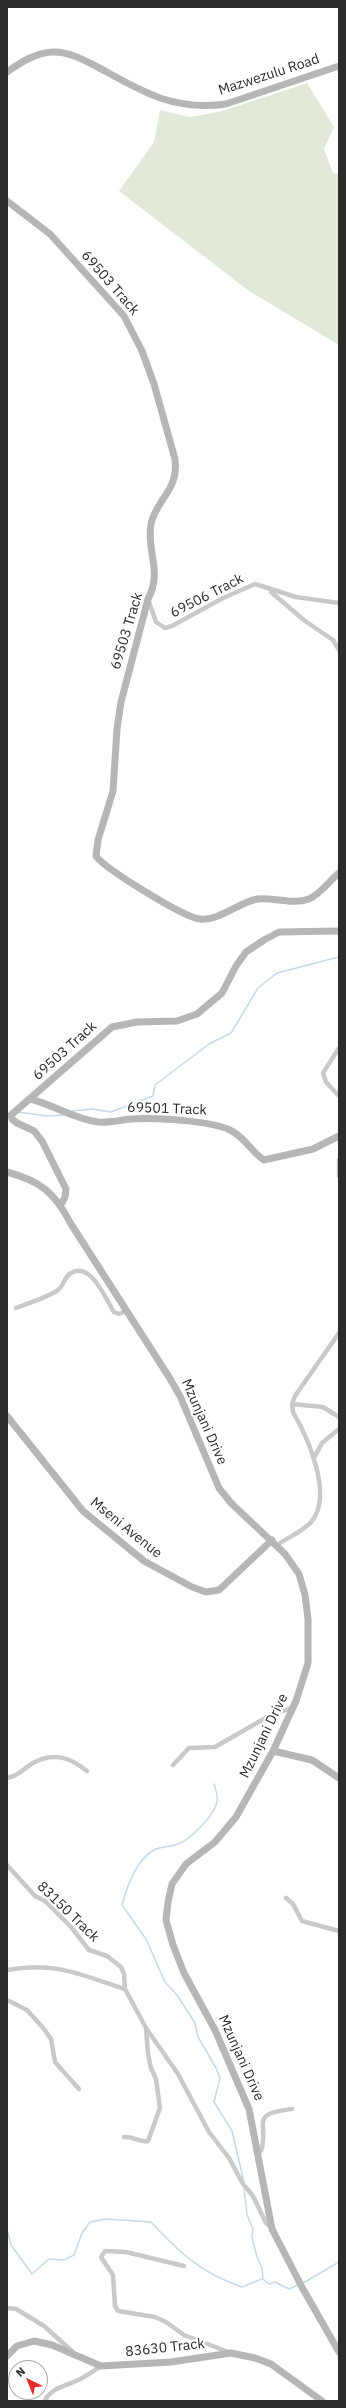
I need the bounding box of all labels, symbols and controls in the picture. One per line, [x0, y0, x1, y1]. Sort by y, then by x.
street label: Mazwezulu Road [216, 51, 322, 99]
street label: 69503 Track [78, 247, 142, 319]
street label: 69506 Track [168, 570, 246, 622]
street label: 69503 Track [107, 590, 147, 672]
street label: 69503 Track [30, 1018, 100, 1084]
street label: 69501 Track [127, 1099, 207, 1119]
street label: Mzunjani Drive [178, 1377, 230, 1467]
street label: Mseni Avenue [87, 1494, 165, 1562]
street label: Mzunjani Drive [236, 1691, 292, 1781]
street label: 83150 Track [34, 1878, 102, 1946]
street label: Mzunjani Drive [215, 2013, 267, 2103]
street label: 83630 Track [125, 2335, 205, 2361]
north arrow [8, 2360, 48, 2400]
text: N [13, 2364, 28, 2380]

